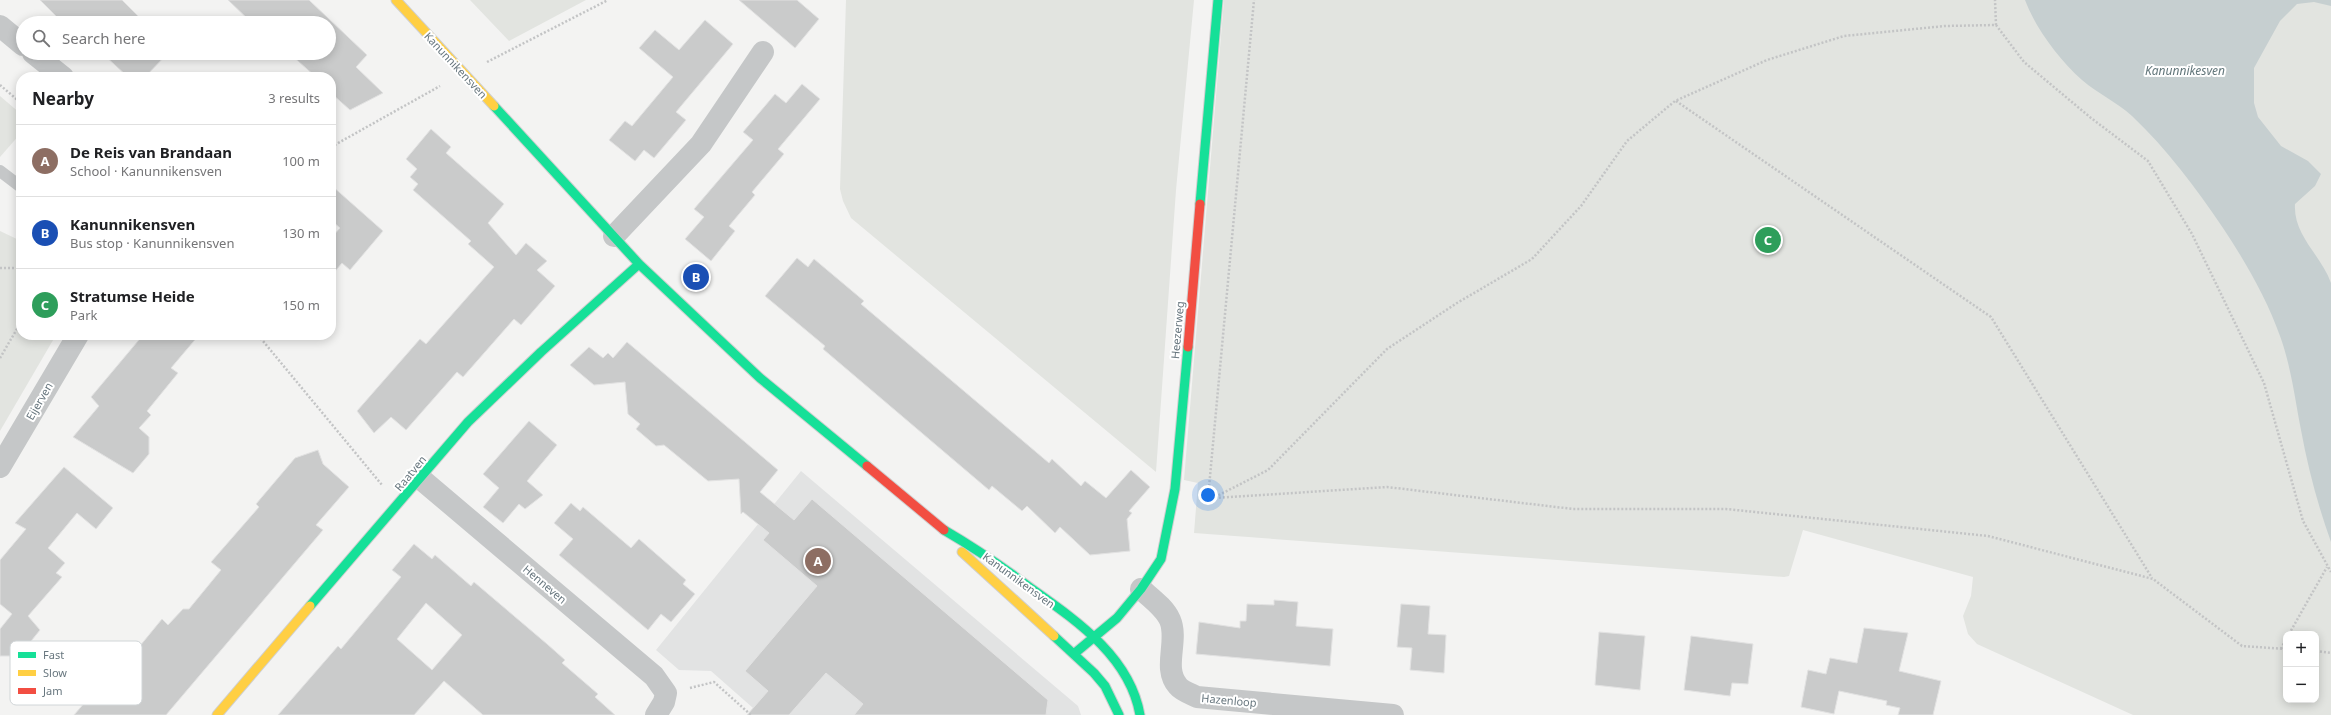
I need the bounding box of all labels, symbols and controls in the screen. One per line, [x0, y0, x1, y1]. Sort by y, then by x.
search box [16, 16, 336, 60]
icon: search [30, 27, 52, 49]
text: Search here [62, 28, 145, 48]
street label: Kanunnikensven [421, 29, 491, 101]
water label: Kanunnikesven [2145, 62, 2225, 79]
text: Nearby [32, 87, 94, 110]
text: 3 results [268, 89, 320, 107]
text: De Reis van Brandaan [70, 142, 232, 162]
text: A [41, 152, 50, 170]
text: 100 m [282, 152, 320, 170]
text: School · Kanunnikensven [70, 162, 222, 180]
text: Kanunnikensven [70, 214, 195, 234]
text: B [41, 224, 49, 242]
text: 130 m [282, 224, 320, 242]
pin: C [1755, 225, 1781, 255]
text: Bus stop · Kanunnikensven [70, 234, 234, 252]
pin: B [683, 262, 709, 292]
text: Stratumse Heide [70, 286, 195, 306]
text: C [41, 296, 49, 314]
text: 150 m [282, 296, 320, 314]
street label: Heezerweg [1167, 300, 1187, 360]
text: Park [70, 306, 97, 324]
street label: Eijerven [22, 379, 56, 423]
street label: Raatven [391, 452, 429, 494]
your location [1198, 485, 1218, 505]
pin: A [805, 546, 831, 576]
street label: Kanunnikensven [980, 549, 1058, 611]
street label: Henneven [520, 561, 570, 607]
map controls [2283, 631, 2319, 703]
button: + [2283, 631, 2319, 667]
legend [10, 641, 142, 705]
text: Fast [43, 647, 64, 662]
text: Slow [43, 665, 67, 680]
button: − [2283, 667, 2319, 703]
text: Jam [42, 683, 62, 698]
street label: Hazenloop [1201, 690, 1257, 710]

